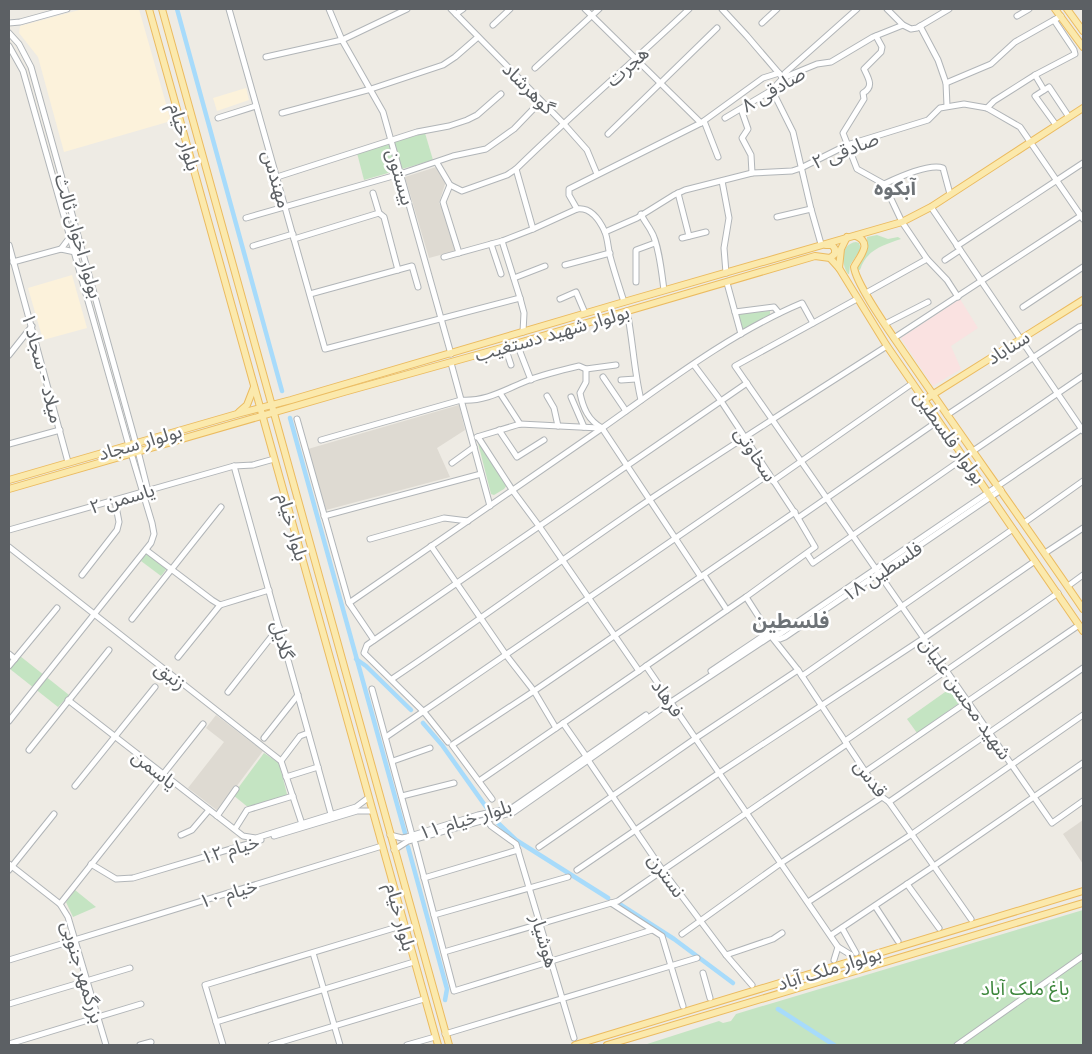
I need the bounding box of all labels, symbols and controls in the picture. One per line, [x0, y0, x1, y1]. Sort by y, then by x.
street label: هجرت [601, 40, 653, 91]
street label: گوهرشاد [498, 57, 561, 120]
street label: صادقی ۸ [737, 61, 809, 117]
street label: بلوار خیام [161, 100, 206, 174]
street label: صادقی ۲ [808, 126, 882, 174]
street label: بیستون [382, 146, 420, 208]
street label: مهندس [257, 147, 297, 211]
street label: بولوار اخوان ثالث [50, 171, 108, 301]
district label: آبکوه [874, 175, 916, 200]
street label: بولوار شهید دستغیب [472, 299, 632, 367]
street label: میلاد - سجاد ۱ [17, 310, 69, 426]
street label: سناباد [982, 324, 1034, 370]
street label: بولوار فلسطین [909, 385, 991, 489]
street label: بولوار سجاد [95, 419, 185, 465]
street label: سخاوتی [729, 422, 783, 486]
street label: یاسمن ۲ [87, 477, 157, 519]
street label: بلوار خیام [269, 490, 314, 564]
street label: فلسطین ۱۸ [837, 535, 927, 607]
district label: فلسطین [753, 608, 829, 633]
street label: گلایل [266, 618, 300, 663]
street label: شهید محسن علیان [915, 632, 1017, 764]
street label: زنبق [150, 655, 192, 695]
street label: فرهاد [646, 674, 690, 722]
street label: یاسمن [128, 744, 182, 794]
street label: قدس [849, 754, 893, 802]
street label: بلوار خیام ۱۱ [416, 793, 515, 847]
street label: خیام ۱۲ [198, 829, 263, 872]
street label: نسترن [643, 848, 691, 902]
street label: خیام ۱۰ [196, 873, 261, 916]
street label: بلوار خیام [378, 880, 422, 954]
street label: هوشیار [525, 911, 564, 971]
street label: بزرگمهر جنوبی [56, 918, 110, 1026]
street label: بولوار ملک آباد [774, 941, 884, 995]
park label: باغ ملک آباد [981, 976, 1069, 1002]

